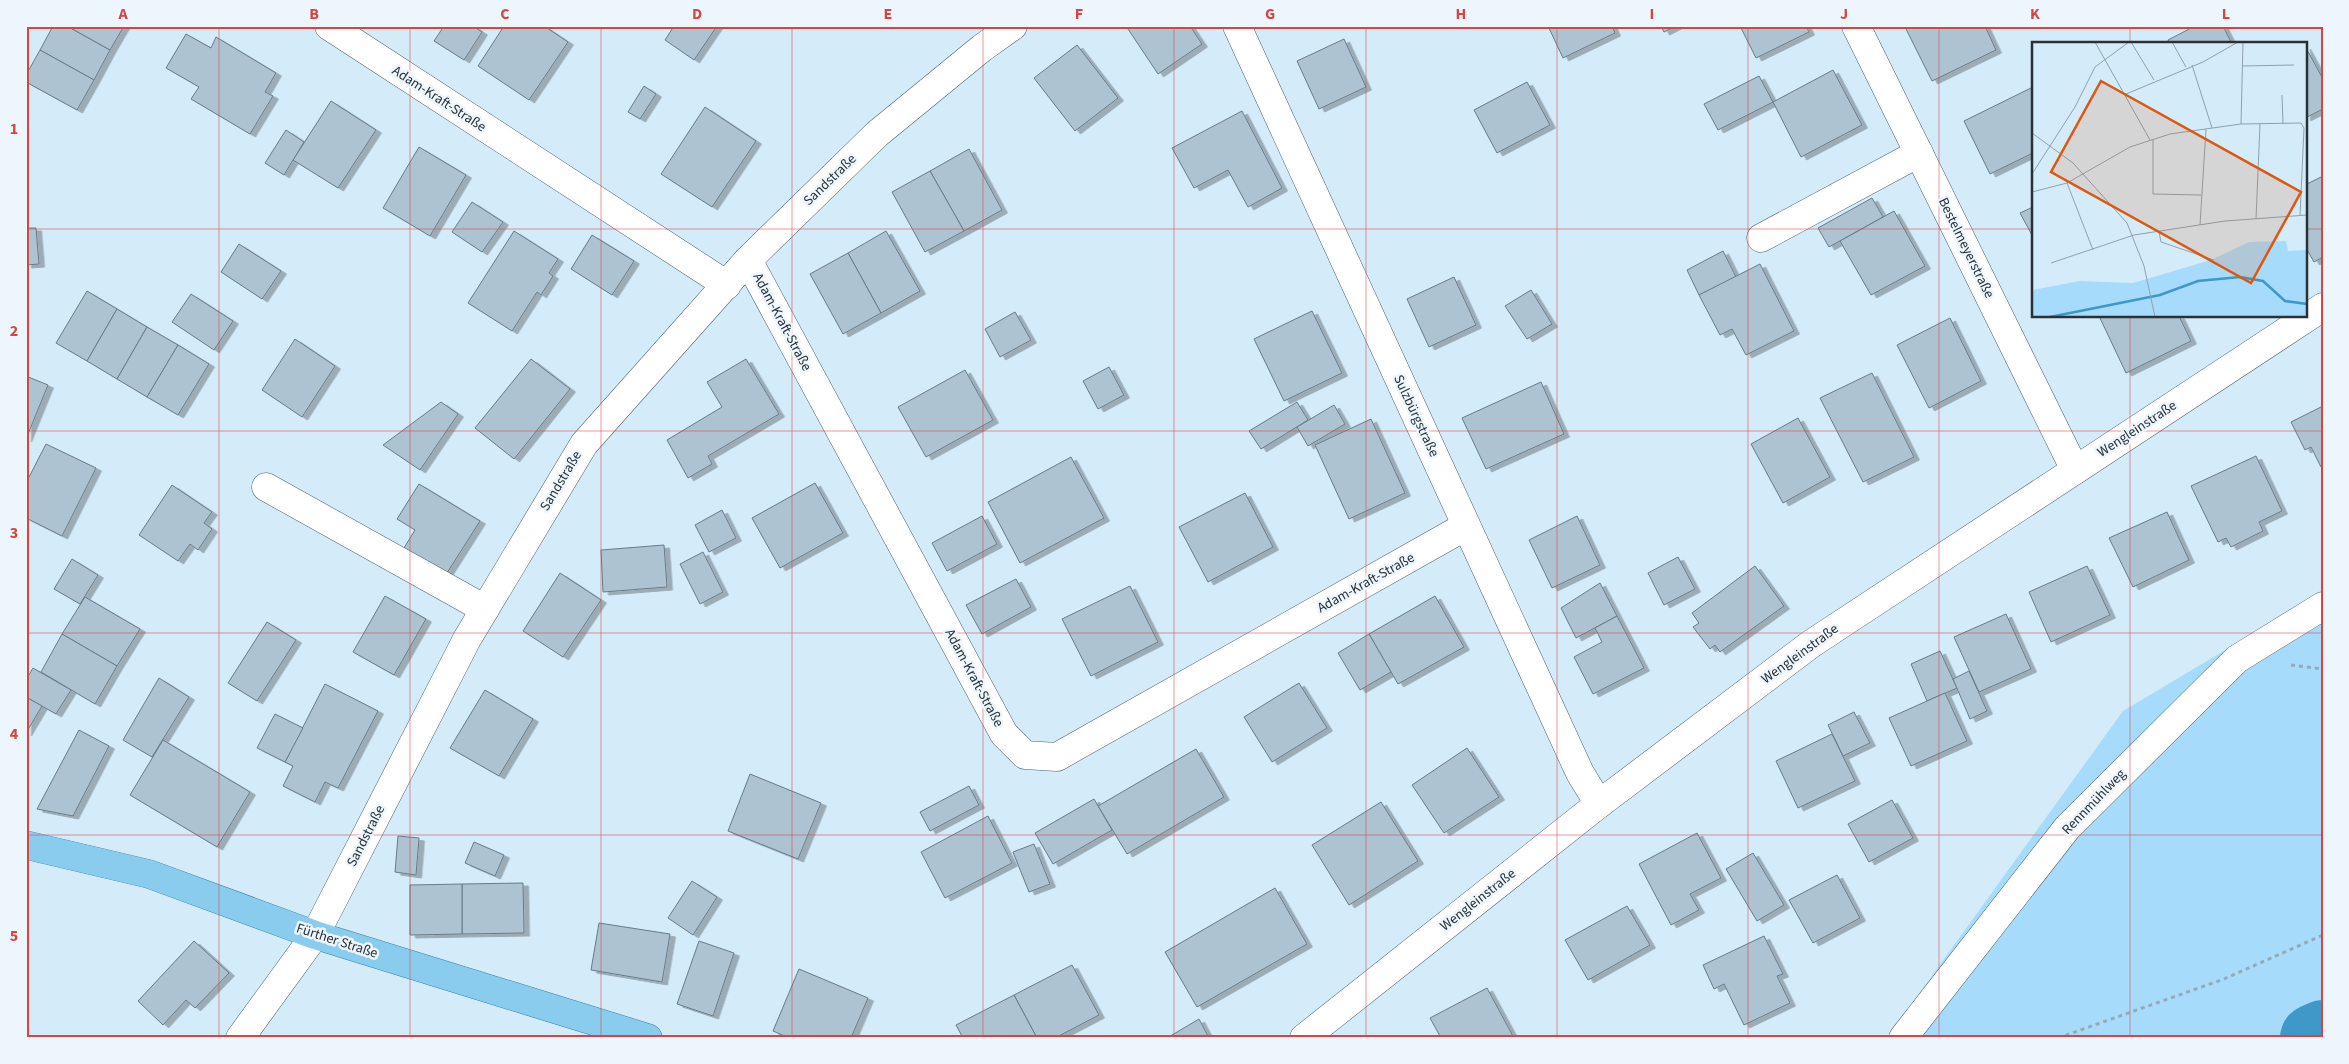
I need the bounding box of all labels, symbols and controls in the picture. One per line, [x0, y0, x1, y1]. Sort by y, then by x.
text: A [117, 3, 128, 25]
text: B [309, 3, 319, 25]
text: C [500, 3, 510, 25]
text: D [692, 3, 702, 25]
text: E [884, 3, 892, 25]
text: F [1075, 3, 1083, 25]
text: G [1265, 3, 1275, 25]
text: H [1456, 3, 1466, 25]
text: I [1650, 3, 1654, 25]
text: J [1840, 3, 1848, 25]
text: K [2030, 3, 2040, 25]
text: L [2222, 3, 2230, 25]
inset map [2032, 42, 2306, 318]
street label: Adam-Kraft-Straße [388, 61, 490, 137]
text: 1 [10, 118, 18, 140]
street label: Sandstraße [799, 150, 861, 210]
street label: Bestelmeyerstraße [1933, 194, 1999, 302]
street label: Adam-Kraft-Straße [748, 269, 816, 375]
text: 2 [10, 320, 18, 342]
street label: Sulzbürgstraße [1388, 372, 1444, 460]
street label: Wengleinstraße [2093, 396, 2181, 462]
street label: Sandstraße [535, 447, 587, 515]
text: 3 [10, 522, 18, 544]
street label: Adam-Kraft-Straße [1314, 548, 1418, 618]
street label: Wengleinstraße [1757, 619, 1843, 689]
street label: Adam-Kraft-Straße [940, 625, 1008, 731]
text: 4 [10, 723, 19, 745]
street label: Rennmühlweg [2058, 765, 2130, 839]
street label: Sandstraße [342, 802, 390, 870]
street label: Wengleinstraße [1436, 864, 1520, 936]
street label: Fürther Straße [294, 918, 380, 964]
text: 5 [10, 925, 18, 947]

